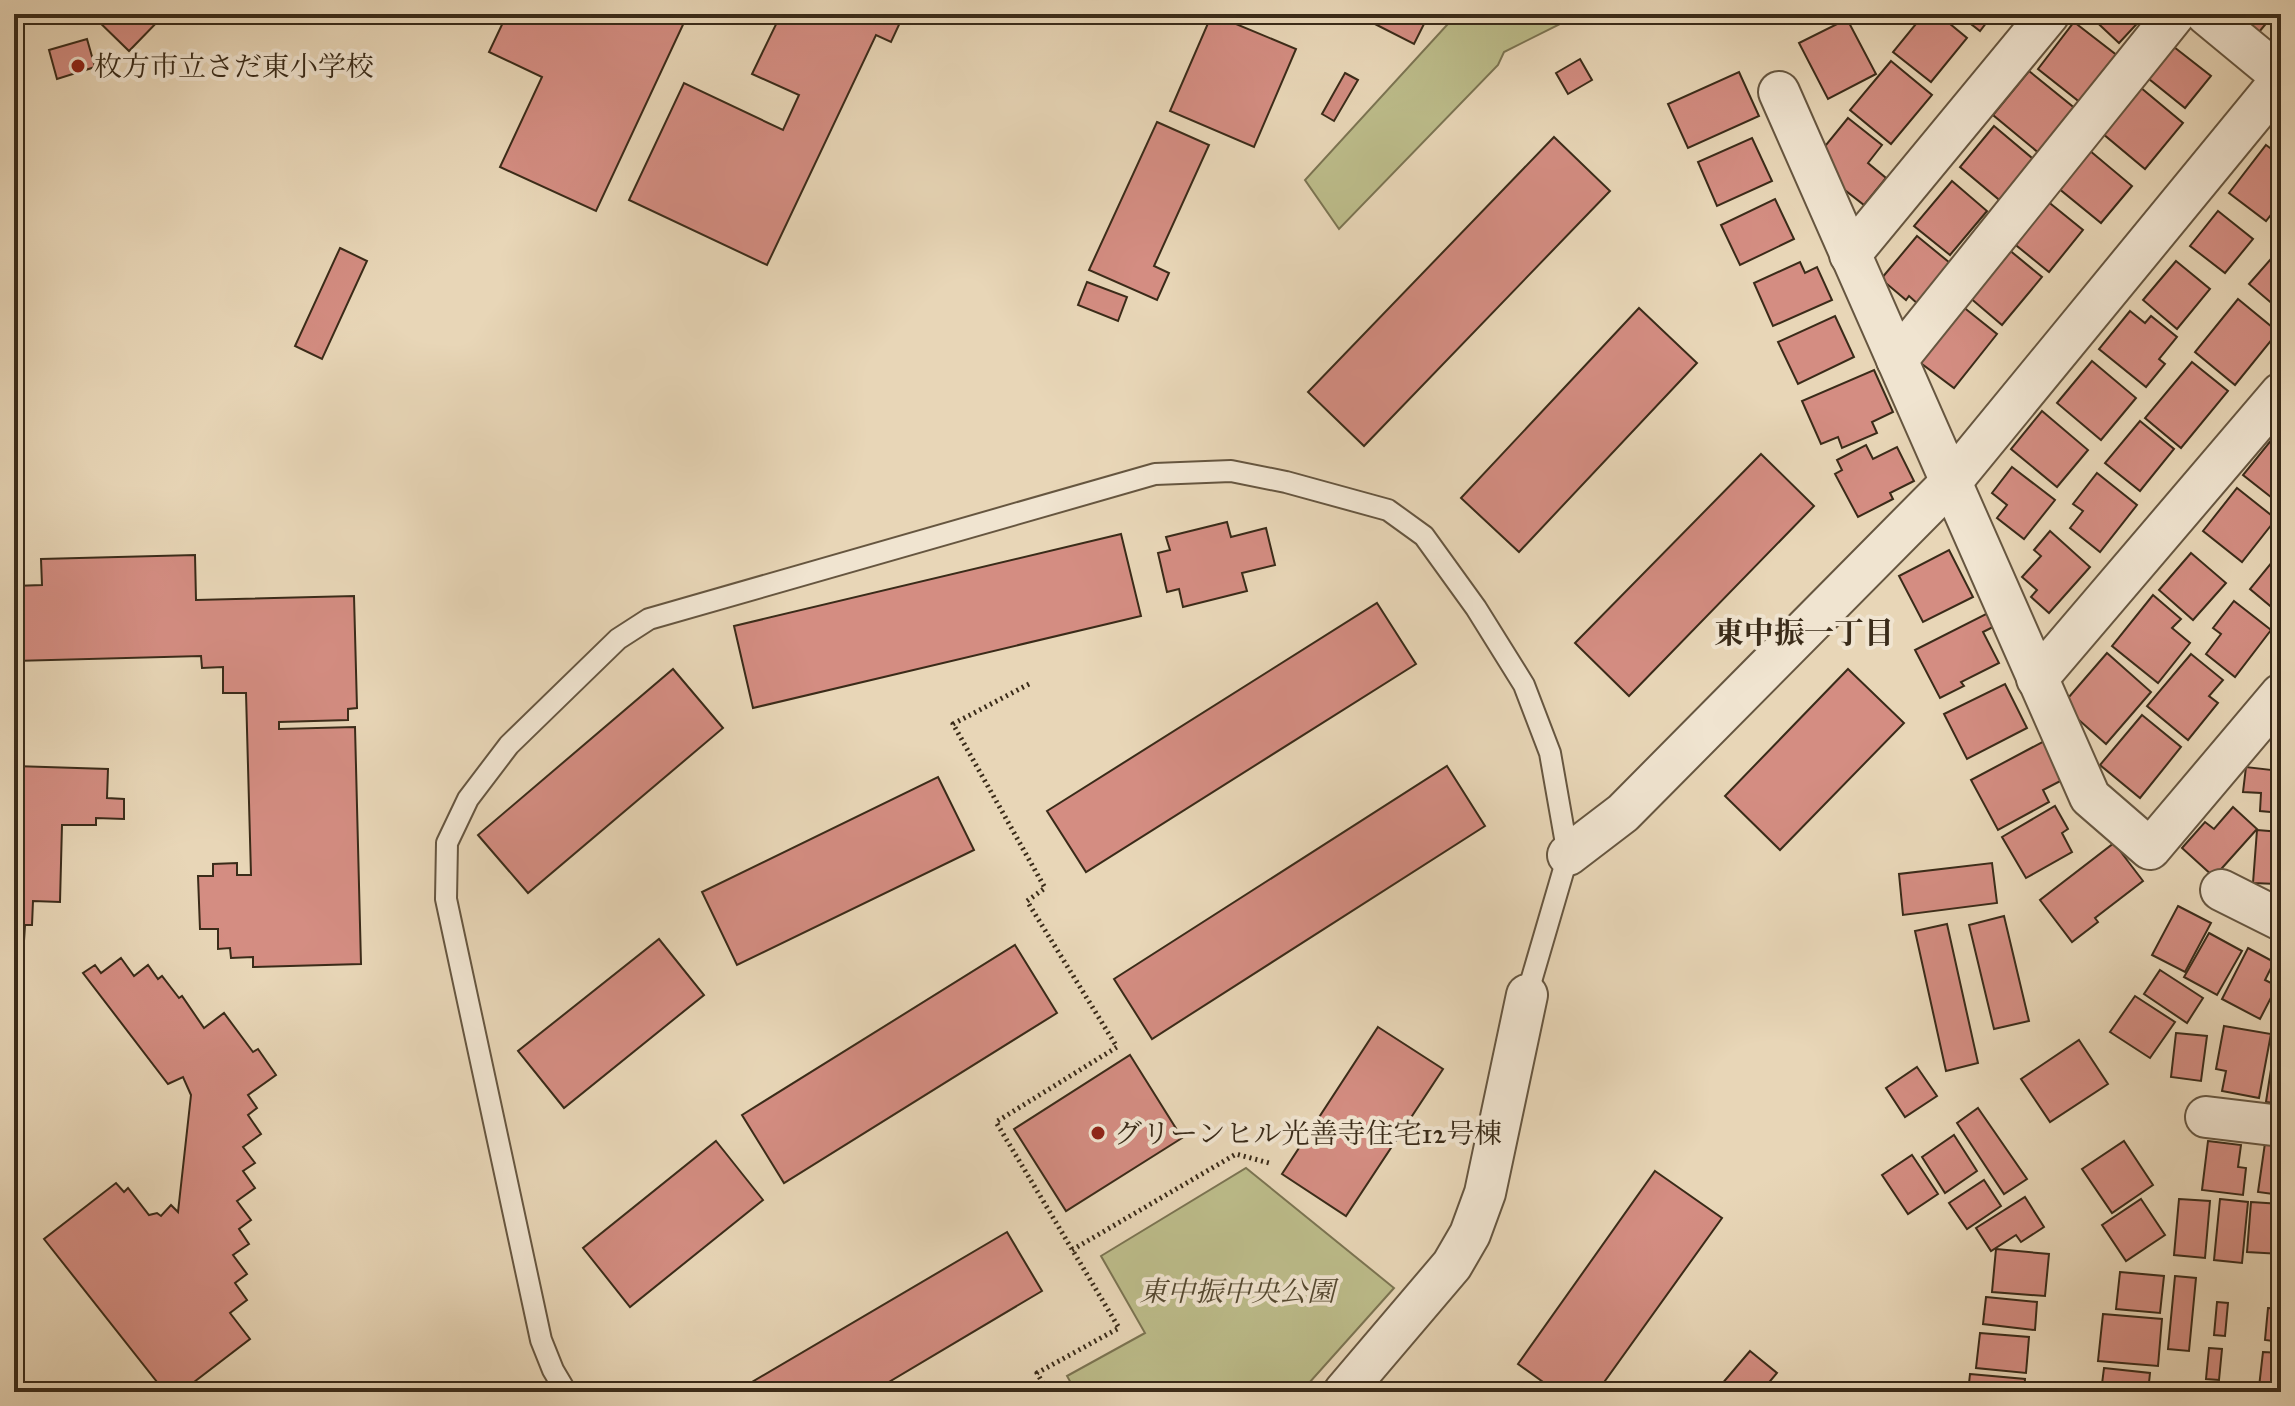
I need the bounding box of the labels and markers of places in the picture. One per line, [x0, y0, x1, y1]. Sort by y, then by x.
place label: 枚方市立さだ東小学校 [94, 49, 374, 84]
marker: 枚方市立さだ東小学校 [69, 57, 87, 75]
place label: グリーンヒル光善寺住宅12号棟 [1114, 1116, 1502, 1151]
marker: グリーンヒル光善寺住宅12号棟 [1089, 1124, 1107, 1142]

